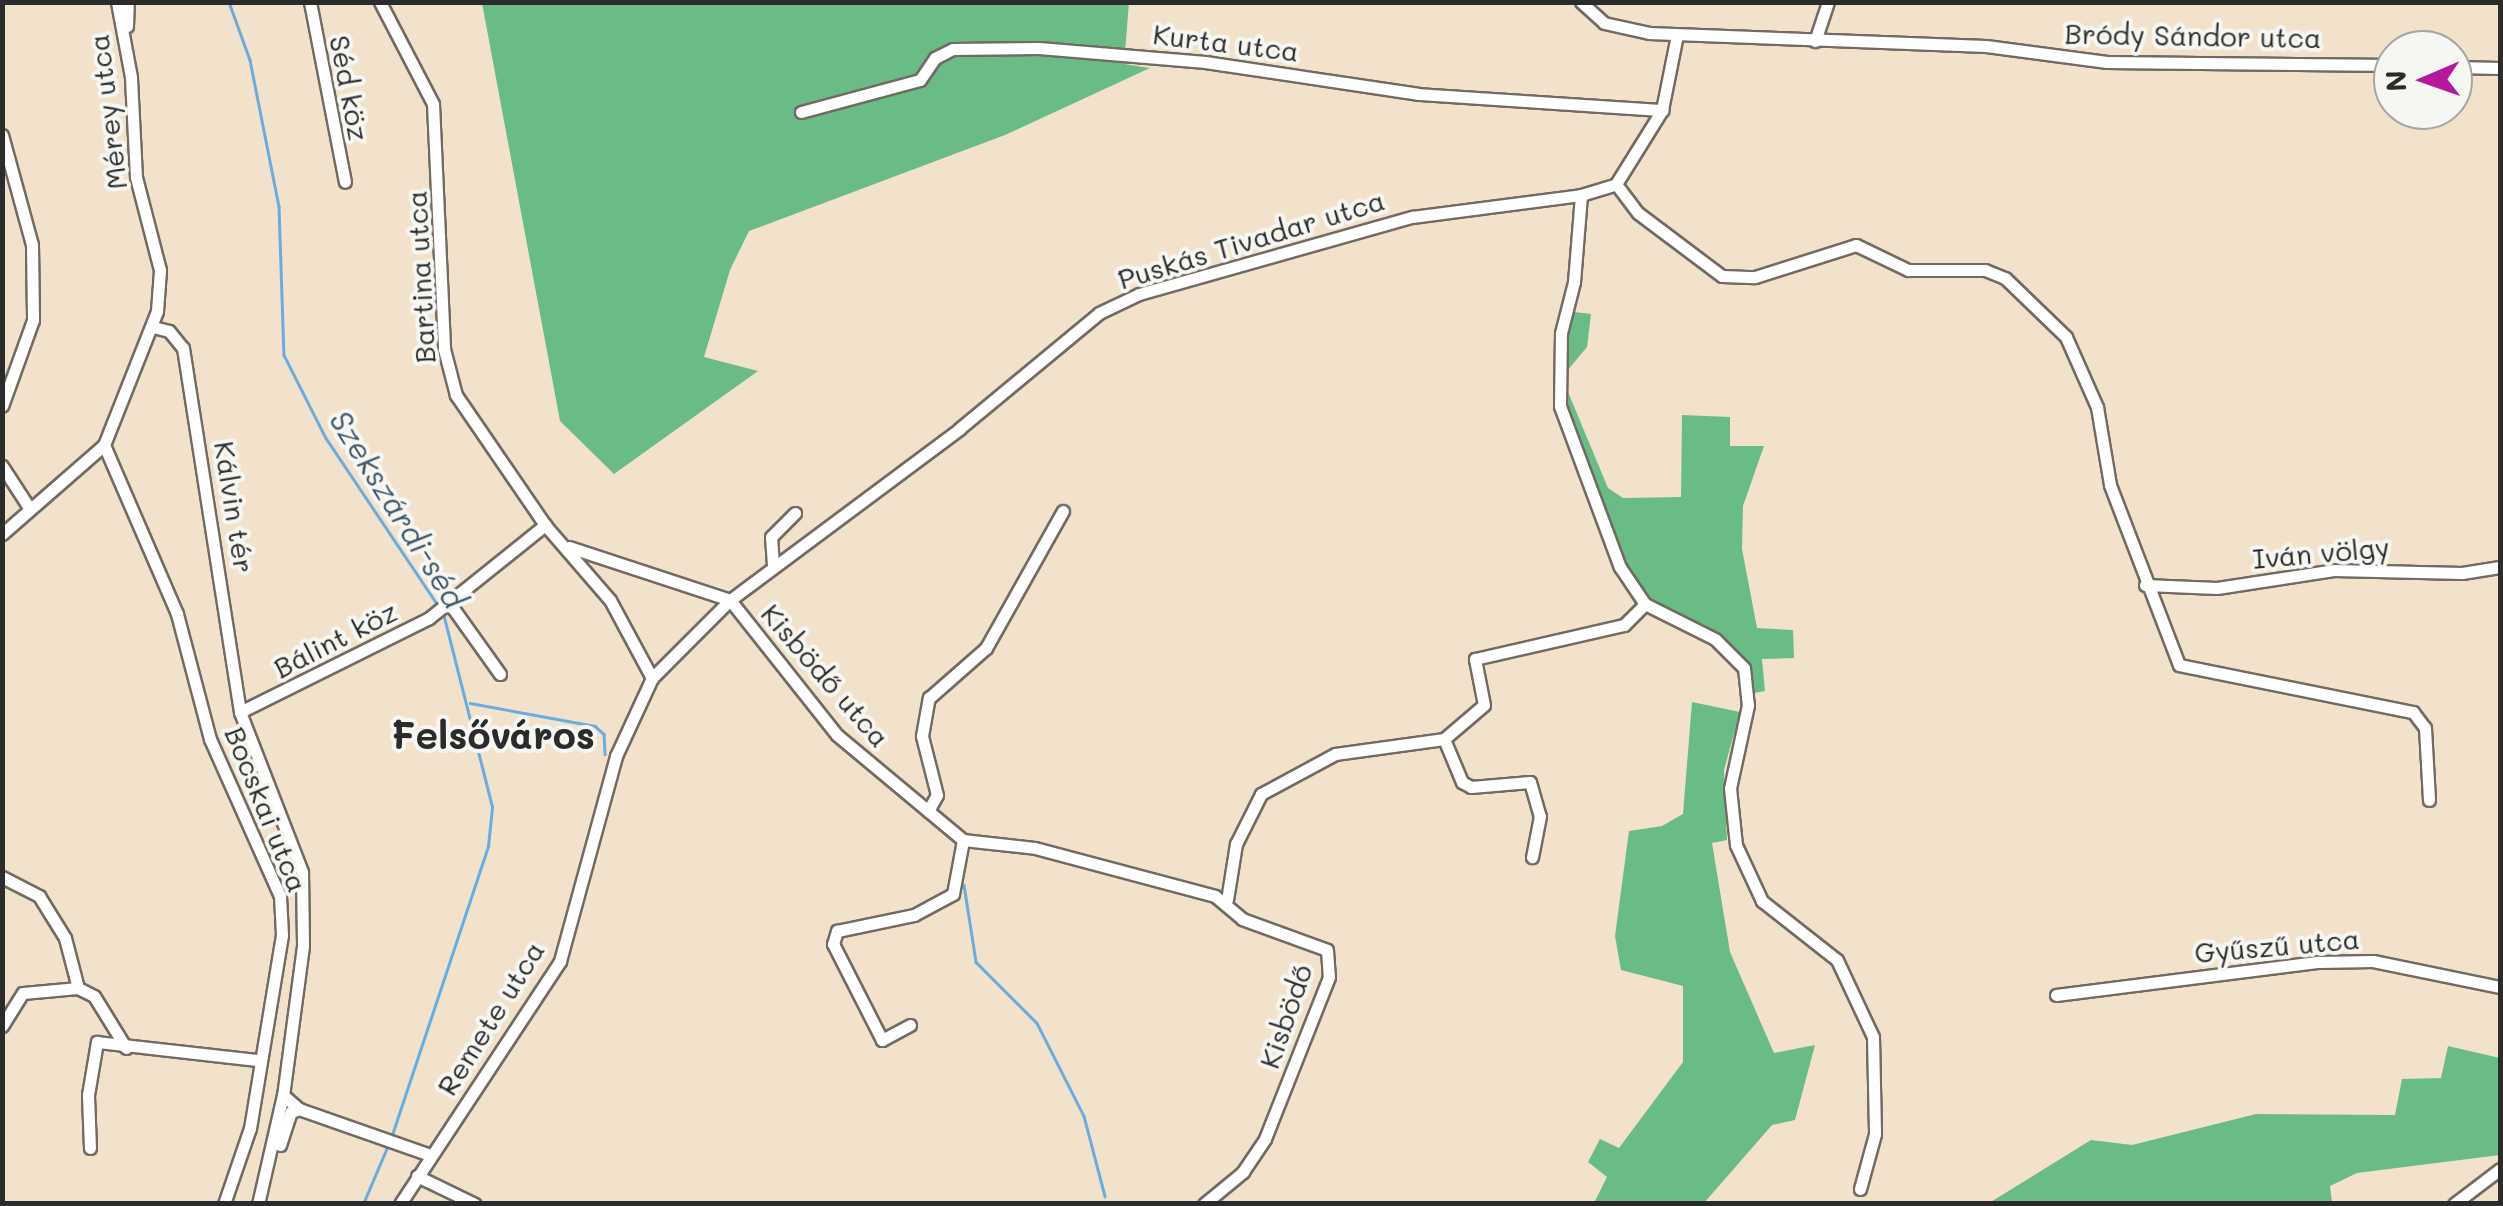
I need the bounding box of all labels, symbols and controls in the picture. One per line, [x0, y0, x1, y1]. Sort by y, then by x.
street label: Kurta utca [1151, 16, 1301, 68]
street label: Bródy Sándor utca [2064, 16, 2322, 54]
north arrow [2373, 30, 2473, 130]
street label: Mérey utca [81, 32, 133, 192]
street label: Séd köz [323, 32, 377, 144]
text: N [2377, 70, 2413, 92]
street label: Puskás Tivadar utca [1114, 182, 1388, 296]
street label: Bartina utca [399, 190, 441, 364]
water label: Szekszárdi-séd [323, 404, 473, 614]
street label: Kálvin tér [208, 439, 262, 575]
street label: Iván völgy [2251, 529, 2391, 575]
street label: Bálint köz [268, 594, 402, 684]
street label: Kisbödő utca [755, 597, 897, 753]
district label: Felsőváros [391, 712, 595, 758]
street label: Bocskai utca [219, 721, 315, 897]
street label: Gyűszű utca [2193, 921, 2361, 969]
street label: Remete utca [429, 935, 551, 1101]
street label: Kisbödő [1252, 959, 1318, 1073]

